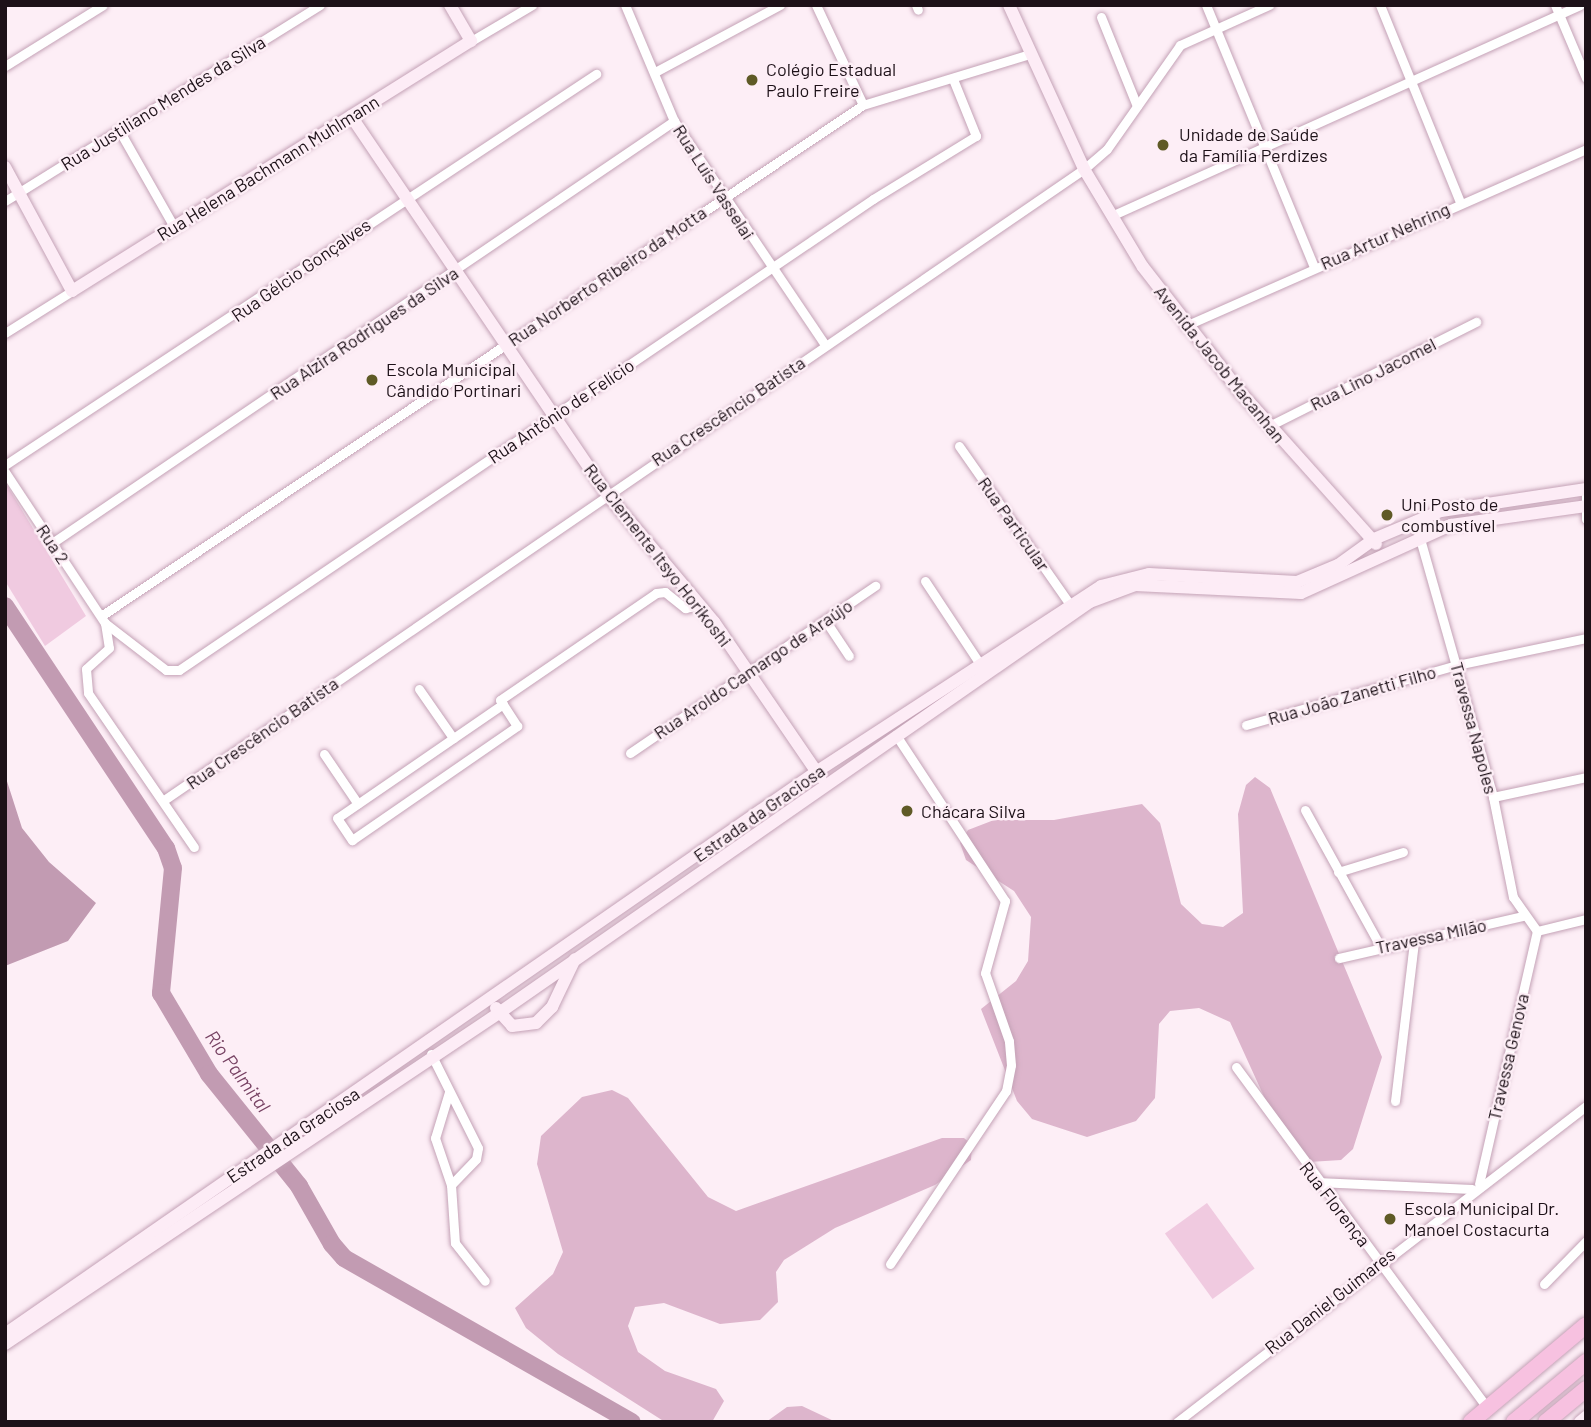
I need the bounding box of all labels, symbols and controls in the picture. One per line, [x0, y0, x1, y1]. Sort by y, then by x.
street label: Rua Justiliano Mendes da Silva [57, 31, 269, 175]
place label: Colégio Estadual Paulo Freire [766, 59, 896, 102]
marker: Colégio Estadual Paulo Freire [744, 72, 760, 88]
street label: Rua Helena Bachmann Muhlmann [153, 91, 383, 245]
street label: Rua Luís Vasselai [669, 120, 759, 244]
place label: Unidade de Saúde da Família Perdizes [1179, 124, 1328, 166]
marker: Unidade de Saúde da Família Perdizes [1153, 135, 1173, 155]
street label: Rua Artur Nehring [1317, 198, 1453, 274]
street label: Rua Norberto Ribeiro da Motta [504, 201, 710, 351]
street label: Rua Gélcio Gonçalves [227, 214, 375, 326]
street label: Rua Alzira Rodrigues da Silva [266, 262, 462, 404]
street label: Avenida Jacob Macanhan [1150, 281, 1290, 447]
street label: Rua Lino Jacomel [1306, 333, 1440, 415]
street label: Rua Crescêncio Batista [647, 352, 809, 470]
street label: Rua Antônio de Felício [484, 354, 638, 468]
place label: Escola Municipal Cândido Portinari [386, 359, 521, 402]
marker: Escola Municipal Cândido Portinari [364, 372, 380, 388]
street label: Rua Clemente Itsyo Horikoshi [580, 459, 736, 651]
street label: Rua Particular [974, 473, 1054, 575]
place label: Uni Posto de combustível [1401, 494, 1498, 536]
marker: Uni Posto de combustível [1379, 507, 1395, 523]
street label: Rua 2 [32, 520, 74, 568]
street label: Rua Aroldo Camargo de Araújo [650, 594, 856, 744]
street label: Travessa Napoles [1446, 660, 1502, 796]
street label: Rua João Zanetti Filho [1265, 661, 1439, 729]
street label: Rua Crescêncio Batista [182, 672, 342, 794]
street label: Estrada da Graciosa [689, 760, 829, 866]
place label: Chácara Silva [921, 800, 1025, 822]
marker: Chácara Silva [899, 803, 915, 819]
street label: Travessa Milão [1374, 914, 1488, 958]
street label: Travessa Genova [1483, 991, 1533, 1123]
water label: Rio Palmital [201, 1026, 275, 1116]
street label: Estrada da Graciosa [223, 1083, 363, 1187]
street label: Rua Florença [1295, 1157, 1375, 1251]
place label: Escola Municipal Dr. Manoel Costacurta [1404, 1198, 1559, 1240]
marker: Escola Municipal Dr. Manoel Costacurta [1382, 1211, 1398, 1227]
street label: Rua Daniel Guimares [1261, 1243, 1399, 1359]

